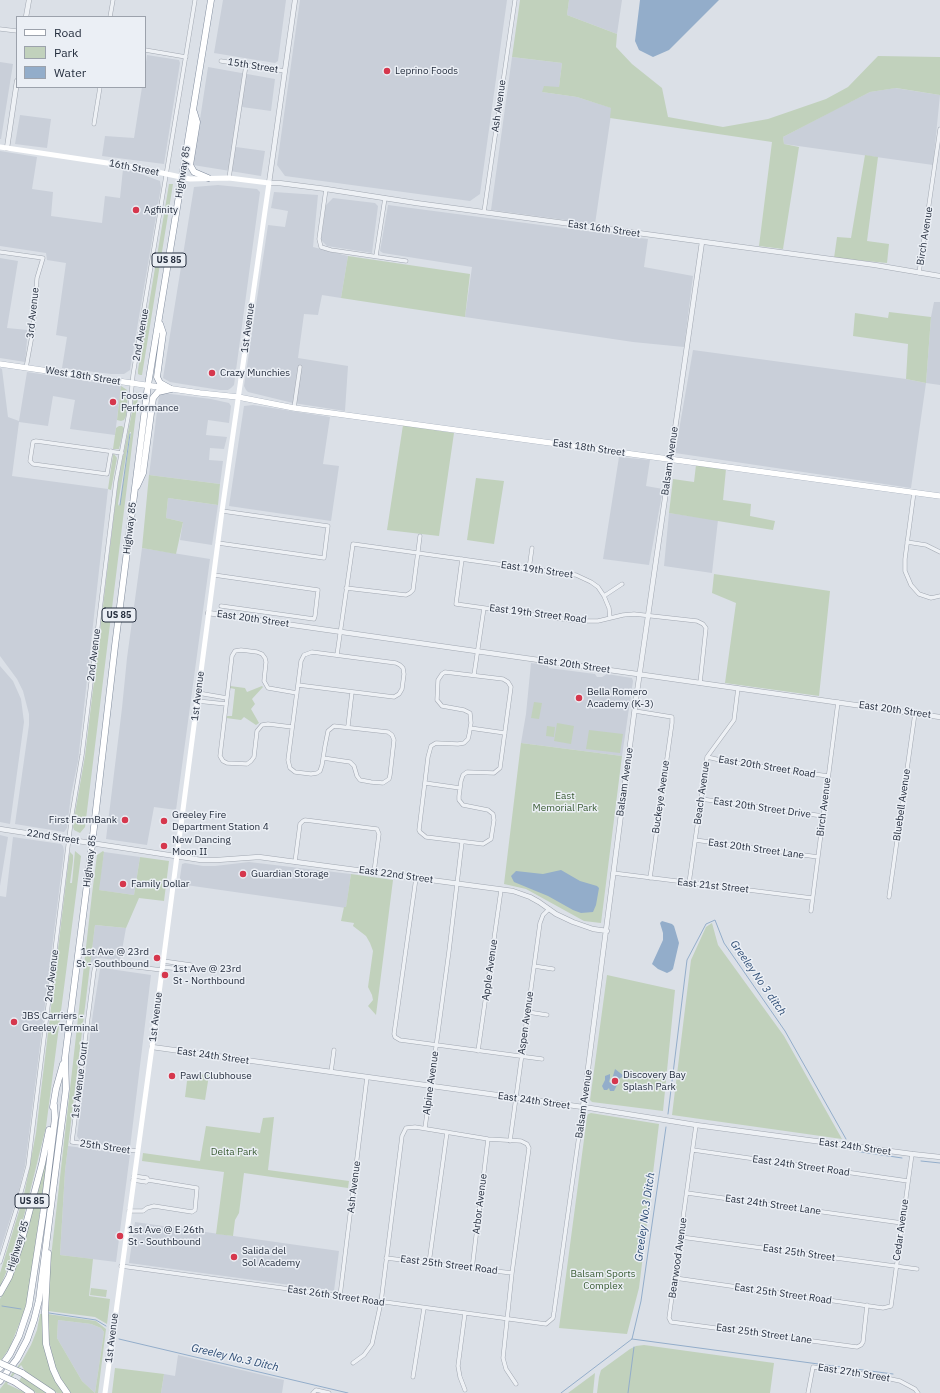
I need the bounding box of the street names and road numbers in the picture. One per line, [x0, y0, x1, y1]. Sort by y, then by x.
street label: 15th Street [227, 56, 279, 76]
street label: Ash Avenue [489, 79, 509, 133]
street label: Highway 85 [173, 145, 193, 199]
street label: 16th Street [108, 157, 160, 179]
street label: Birch Avenue [914, 206, 936, 266]
street label: East 16th Street [567, 218, 641, 240]
road number: US 85 [152, 253, 186, 267]
street label: 3rd Avenue [24, 287, 42, 339]
street label: 1st Avenue [239, 302, 257, 354]
street label: 2nd Avenue [130, 308, 152, 362]
street label: West 18th Street [45, 364, 121, 388]
street label: Balsam Avenue [659, 426, 681, 496]
street label: East 18th Street [552, 437, 626, 459]
street label: Highway 85 [121, 501, 139, 555]
street label: East 19th Street [500, 559, 574, 581]
street label: East 19th Street Road [489, 602, 587, 626]
road number: US 85 [102, 608, 136, 622]
street label: East 20th Street [216, 608, 290, 630]
street label: 2nd Avenue [85, 628, 103, 682]
street label: East 20th Street [537, 654, 611, 676]
street label: 1st Avenue [189, 670, 207, 722]
street label: East 20th Street [858, 699, 932, 721]
street label: Balsam Avenue [614, 747, 636, 817]
street label: East 20th Street Road [718, 753, 816, 781]
street label: Buckeye Avenue [650, 760, 672, 834]
street label: Beach Avenue [692, 761, 712, 825]
street label: Bluebell Avenue [891, 768, 913, 842]
street label: Birch Avenue [814, 777, 834, 837]
street label: East 20th Street Drive [712, 795, 812, 821]
street label: 22nd Street [26, 827, 80, 847]
street label: Highway 85 [81, 834, 99, 888]
street label: East 20th Street Lane [707, 836, 805, 862]
street label: East 22nd Street [358, 864, 434, 886]
street label: East 21st Street [677, 876, 749, 896]
street label: Apple Avenue [480, 938, 500, 1002]
street label: 2nd Avenue [43, 949, 61, 1003]
street label: Aspen Avenue [516, 990, 536, 1056]
street label: 1st Avenue [147, 991, 165, 1043]
street label: 1st Avenue Court [69, 1041, 91, 1119]
street label: East 24th Street [176, 1045, 250, 1067]
street label: Alpine Avenue [421, 1050, 441, 1116]
street label: Balsam Avenue [573, 1069, 595, 1139]
street label: East 24th Street [497, 1090, 571, 1112]
street label: East 24th Street [818, 1136, 892, 1158]
street label: 25th Street [79, 1138, 131, 1156]
street label: East 24th Street Road [752, 1153, 850, 1179]
street label: Ash Avenue [345, 1160, 363, 1214]
street label: Arbor Avenue [470, 1173, 490, 1235]
street label: East 24th Street Lane [724, 1192, 822, 1218]
road number: US 85 [15, 1194, 49, 1208]
street label: Cedar Avenue [891, 1198, 911, 1262]
street label: Bearwood Avenue [666, 1217, 690, 1299]
street label: Highway 85 [5, 1219, 31, 1273]
street label: East 25th Street [762, 1242, 836, 1264]
street label: East 25th Street Road [400, 1253, 498, 1277]
street label: East 25th Street Road [734, 1281, 832, 1307]
street label: East 26th Street Road [287, 1283, 385, 1309]
street label: 1st Avenue [103, 1312, 121, 1364]
street label: East 25th Street Lane [715, 1321, 813, 1347]
street label: East 27th Street [817, 1361, 891, 1385]

